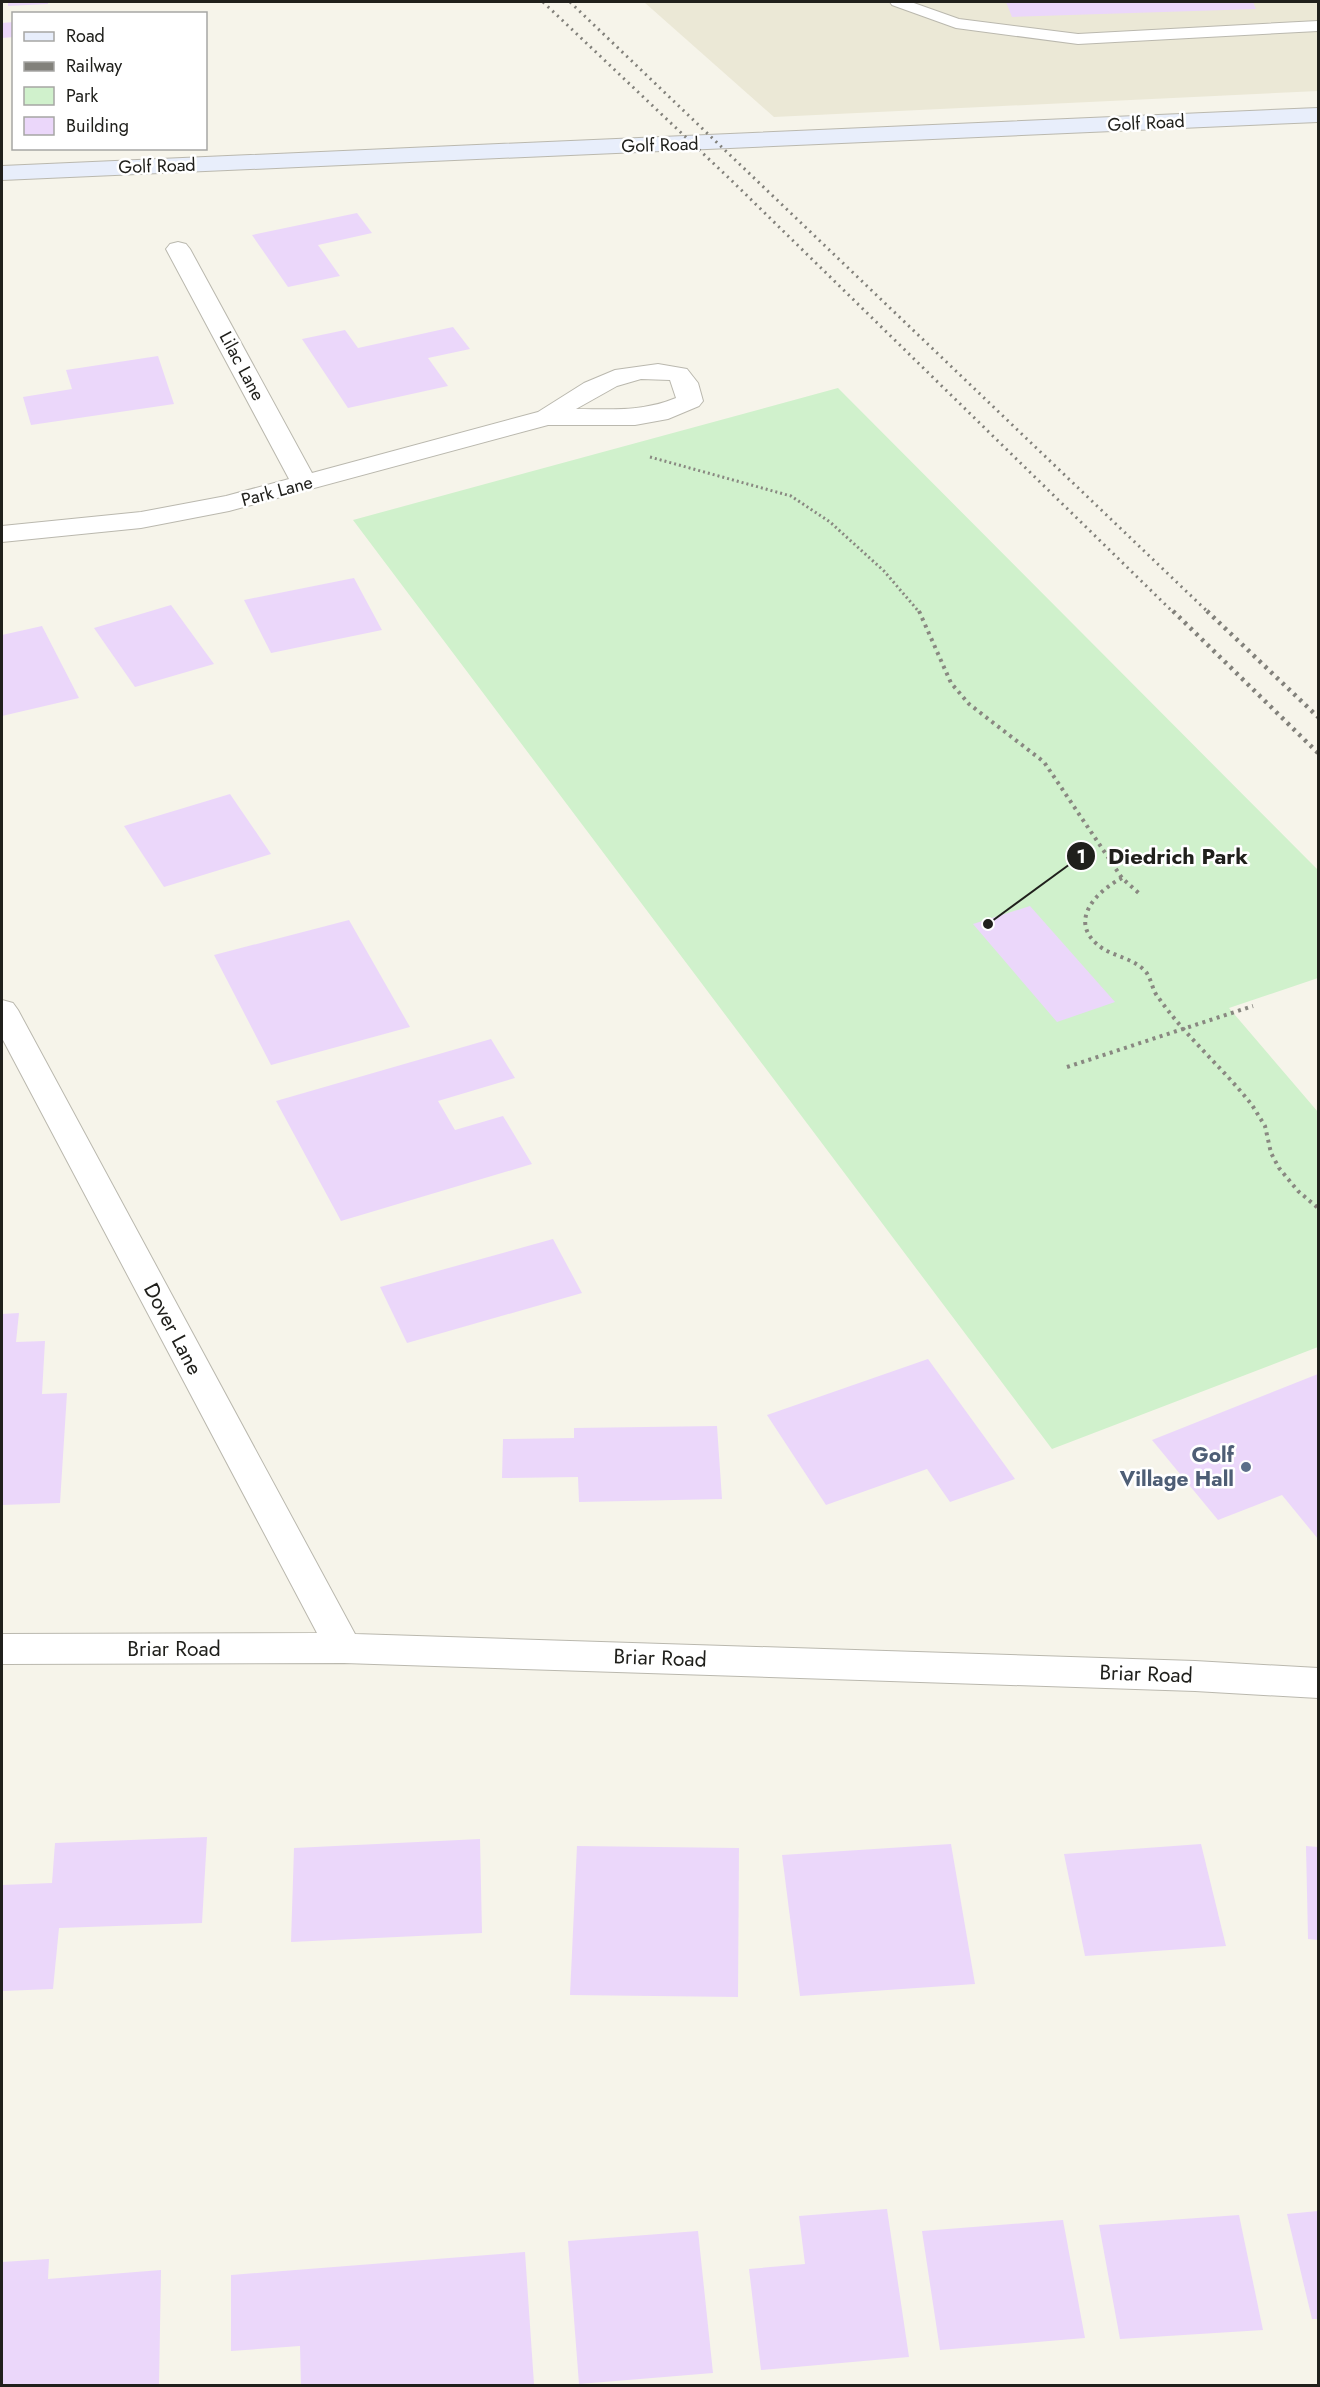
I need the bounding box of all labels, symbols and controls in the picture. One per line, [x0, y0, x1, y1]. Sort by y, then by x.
legend [12, 12, 207, 150]
text: Road [66, 23, 105, 49]
text: Railway [66, 53, 122, 79]
text: Park [66, 83, 98, 109]
street label: Golf Road [1107, 108, 1185, 138]
text: Building [66, 113, 129, 139]
street label: Golf Road [621, 131, 699, 159]
street label: Golf Road [118, 152, 196, 180]
street label: Lilac Lane [213, 327, 271, 405]
street label: Park Lane [238, 469, 316, 513]
callout: Diedrich Park [1066, 836, 1261, 876]
text: Diedrich Park [1108, 840, 1248, 872]
text: 1 [1076, 844, 1086, 870]
street label: Dover Lane [136, 1278, 210, 1380]
place label: Golf Village Hall [1119, 1440, 1235, 1494]
marker: Golf Village Hall [1239, 1460, 1253, 1474]
street label: Briar Road [127, 1634, 221, 1664]
street label: Briar Road [613, 1641, 707, 1675]
street label: Briar Road [1099, 1657, 1193, 1691]

